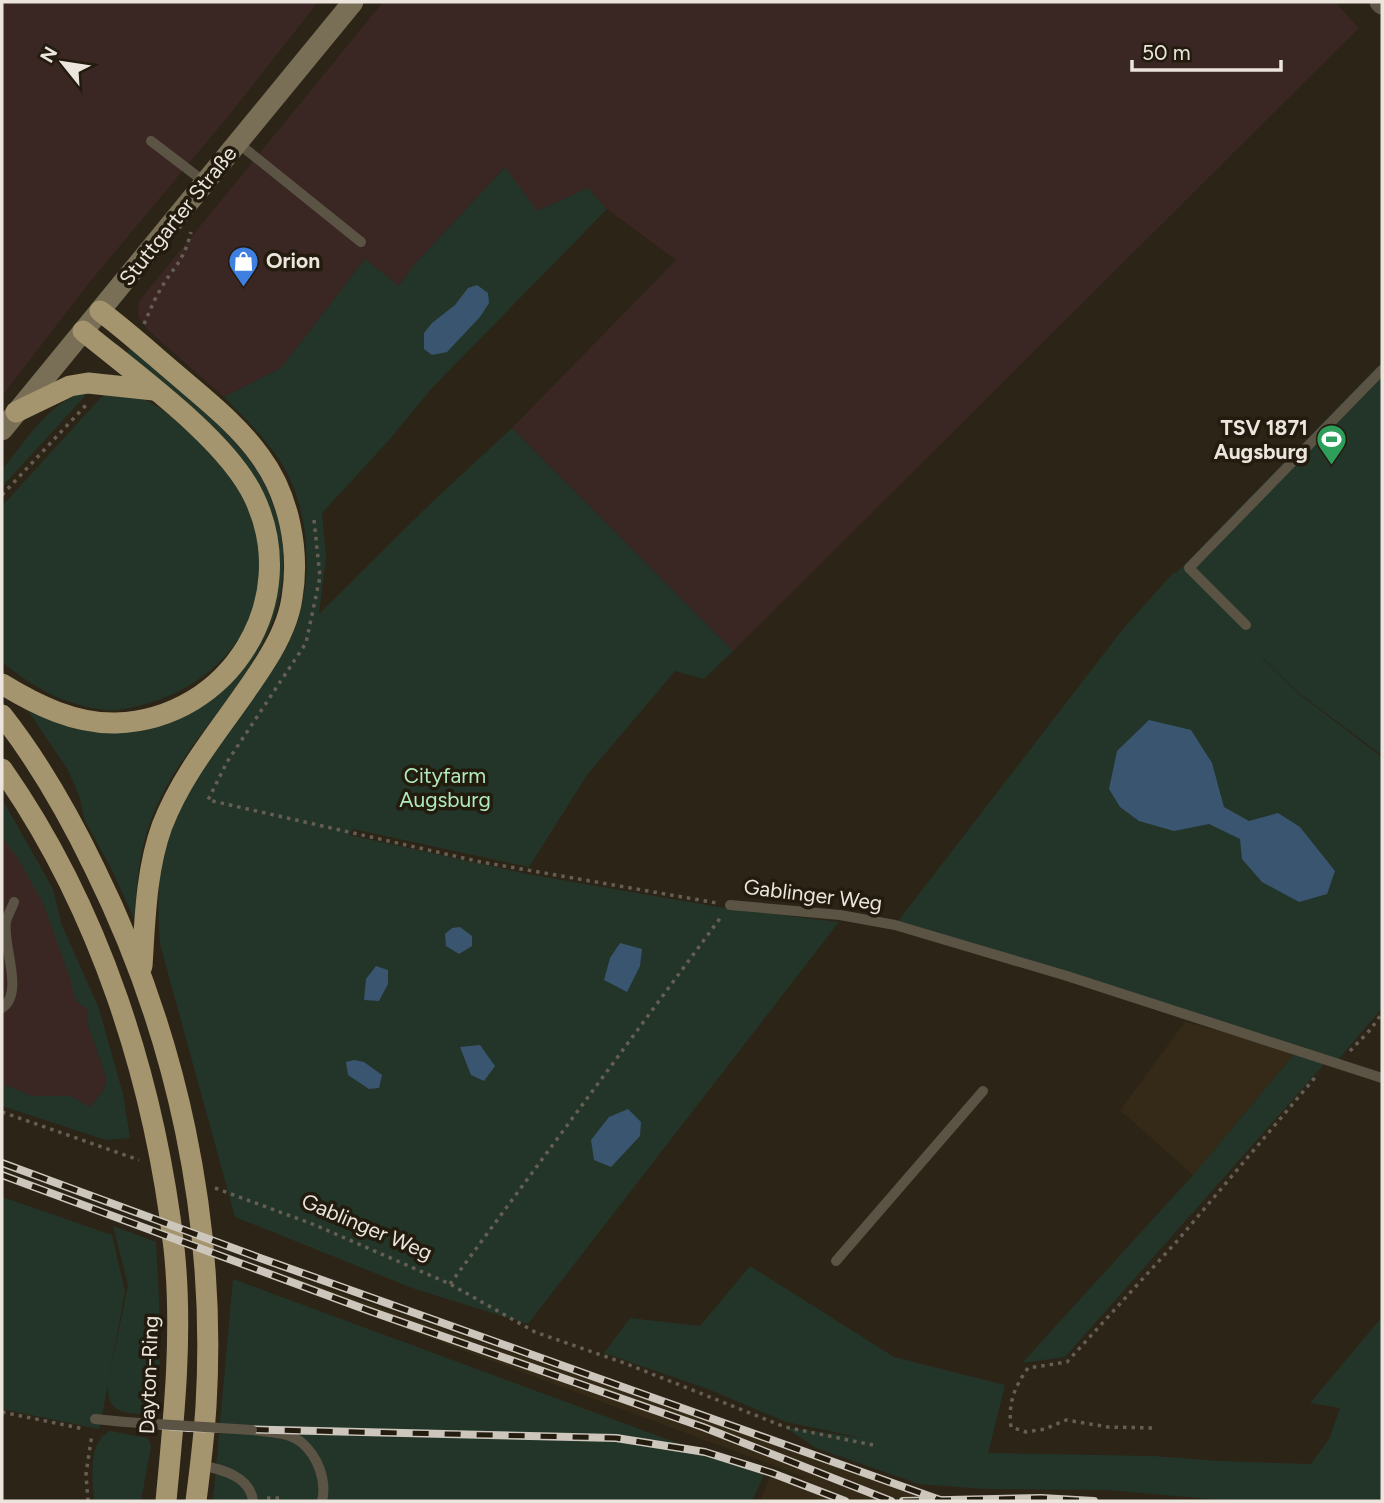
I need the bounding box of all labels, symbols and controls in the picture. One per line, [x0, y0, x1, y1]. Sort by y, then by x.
north arrow [28, 28, 98, 98]
scale bar [1132, 28, 1281, 72]
text: 50 m [1142, 40, 1191, 65]
text: N [35, 43, 62, 67]
street label: Stuttgarter Straße [114, 141, 241, 290]
shop icon: Orion [226, 244, 260, 288]
place label: Orion [266, 248, 320, 273]
place label: TSV 1871 Augsburg [1214, 415, 1308, 464]
sports icon: TSV 1871 Augsburg [1314, 423, 1348, 467]
park label: Cityfarm Augsburg [399, 763, 491, 812]
street label: Gablinger Weg [742, 874, 884, 915]
street label: Gablinger Weg [298, 1188, 436, 1265]
street label: Dayton-Ring [134, 1315, 163, 1435]

